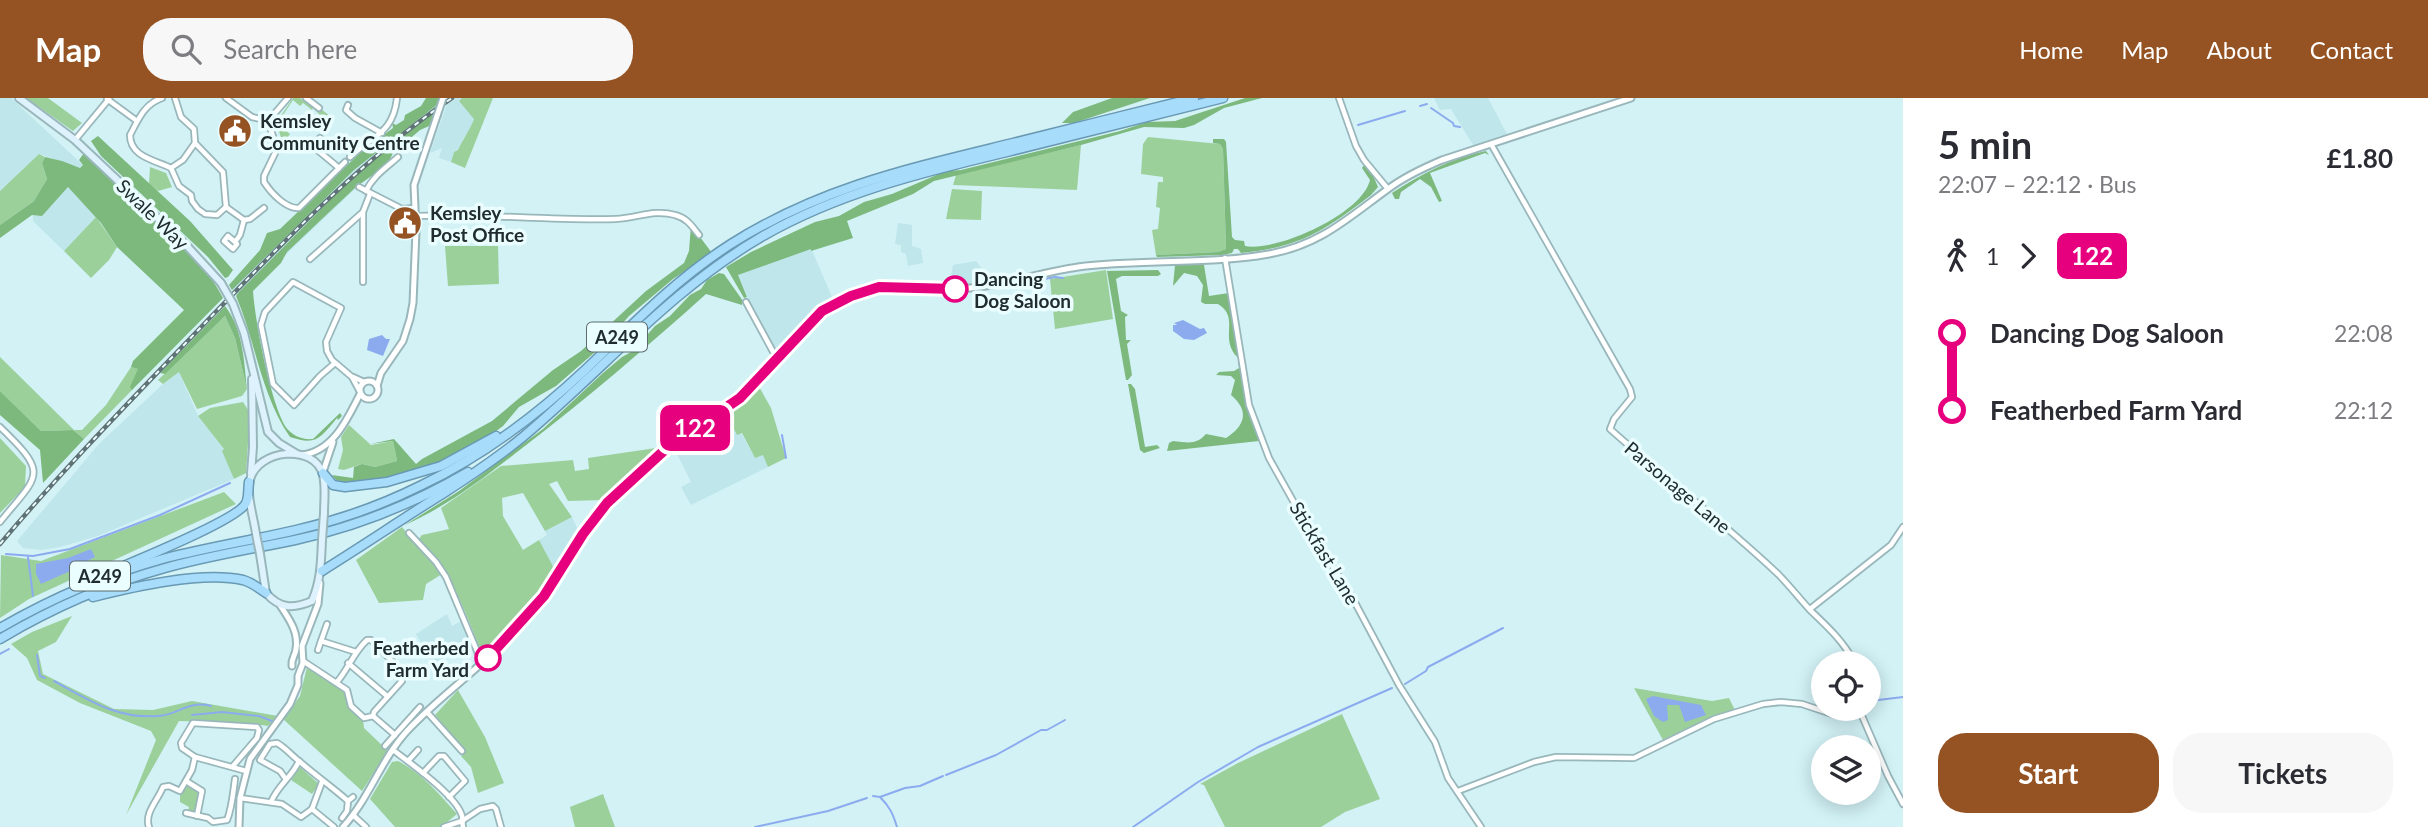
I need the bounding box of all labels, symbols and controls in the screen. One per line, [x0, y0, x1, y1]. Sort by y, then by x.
search box [143, 18, 633, 81]
text: Map [35, 29, 101, 69]
icon: search [167, 30, 205, 68]
text: Search here [223, 33, 357, 65]
text: Home [2019, 35, 2083, 64]
text: Map [2121, 35, 2169, 64]
text: About [2207, 35, 2272, 64]
text: Contact [2310, 35, 2393, 64]
place label: Kemsley Community Centre [260, 109, 420, 154]
public building icon: Kemsley Community Centre [216, 112, 254, 150]
text: 5 min [1938, 121, 2032, 167]
text: £1.80 [2327, 142, 2393, 174]
text: 22:07 – 22:12 · Bus [1938, 170, 2137, 198]
street label: Swale Way [112, 174, 194, 254]
place label: Kemsley Post Office [430, 201, 524, 246]
public building icon: Kemsley Post Office [386, 204, 424, 242]
icon: walk [1938, 237, 1976, 275]
icon: forward [2009, 237, 2047, 275]
text: 122 [2071, 241, 2113, 270]
text: 1 [1986, 242, 1999, 270]
place label: Dancing Dog Saloon [974, 267, 1071, 312]
marker: Dancing Dog Saloon [942, 276, 968, 302]
text: Dancing Dog Saloon [1990, 317, 2224, 349]
text: 22:08 [2334, 319, 2393, 347]
road number: A249 [587, 323, 647, 352]
text: Featherbed Farm Yard [1990, 394, 2242, 426]
text: 22:12 [2334, 396, 2393, 424]
line badge: 122 [655, 405, 735, 451]
text: 122 [674, 413, 716, 442]
street label: Parsonage Lane [1620, 436, 1736, 538]
street label: Stickfast Lane [1285, 497, 1365, 609]
road number: A249 [70, 562, 130, 590]
place label: Featherbed Farm Yard [373, 636, 469, 681]
marker: Featherbed Farm Yard [475, 645, 501, 671]
map controls [1811, 651, 1881, 805]
button: locate [1811, 651, 1881, 721]
button: Start [1938, 733, 2159, 813]
button: Tickets [2173, 733, 2393, 813]
button: layers [1811, 735, 1881, 805]

